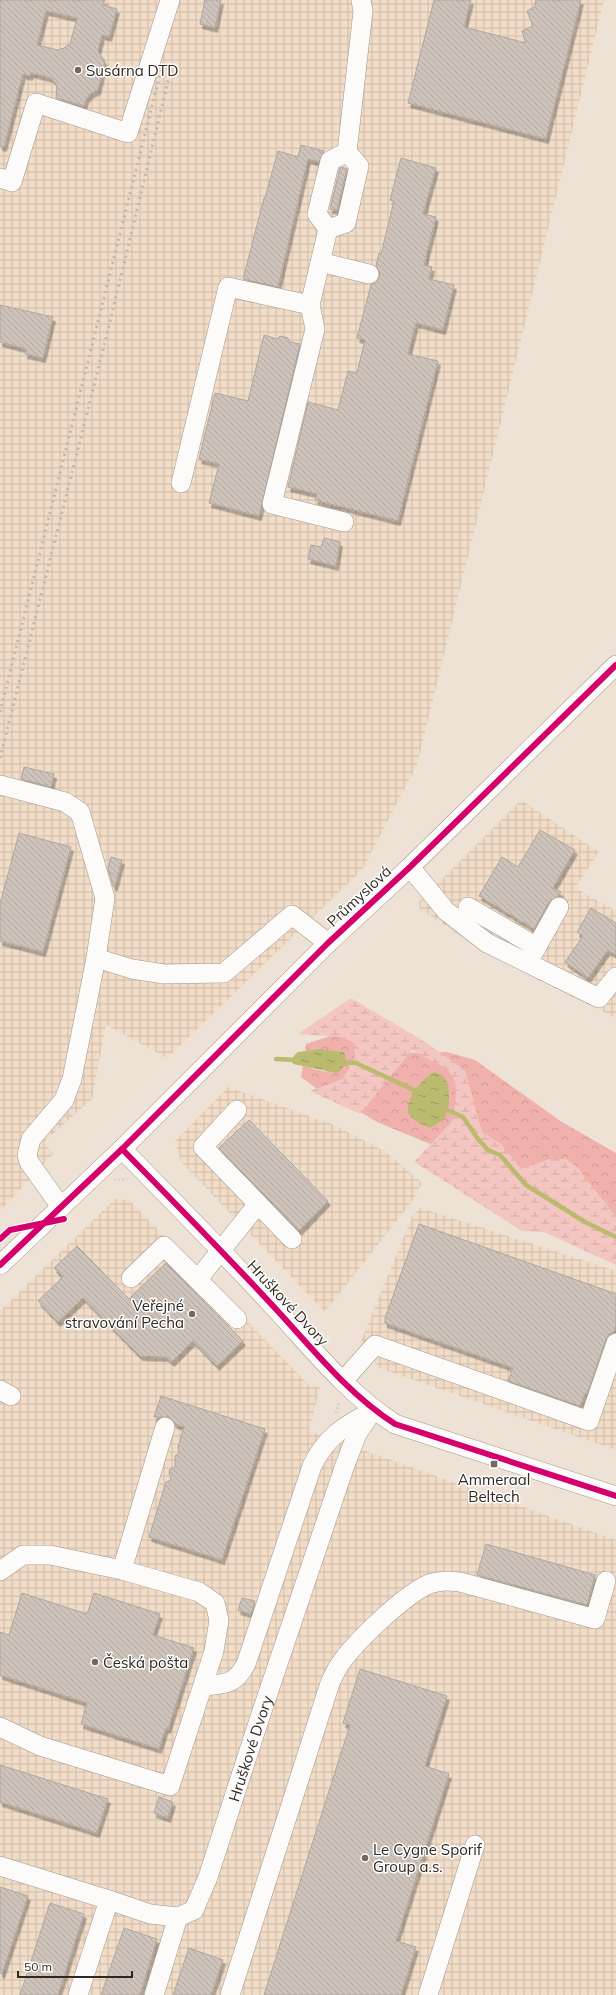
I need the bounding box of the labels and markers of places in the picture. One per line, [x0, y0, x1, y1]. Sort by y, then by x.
place label: Susárna DTD [86, 61, 178, 80]
marker: Susárna DTD [73, 65, 83, 75]
place label: Veřejné stravování Pecha [65, 1296, 184, 1332]
marker: Veřejné stravování Pecha [187, 1309, 197, 1319]
marker: Ammeraal Beltech [489, 1459, 499, 1469]
place label: Ammeraal Beltech [458, 1470, 530, 1506]
place label: Česká pošta [103, 1653, 188, 1672]
marker: Česká pošta [90, 1657, 100, 1667]
place label: Le Cygne Sporif Group a.s. [373, 1840, 483, 1876]
marker: Le Cygne Sporif Group a.s. [360, 1853, 370, 1863]

